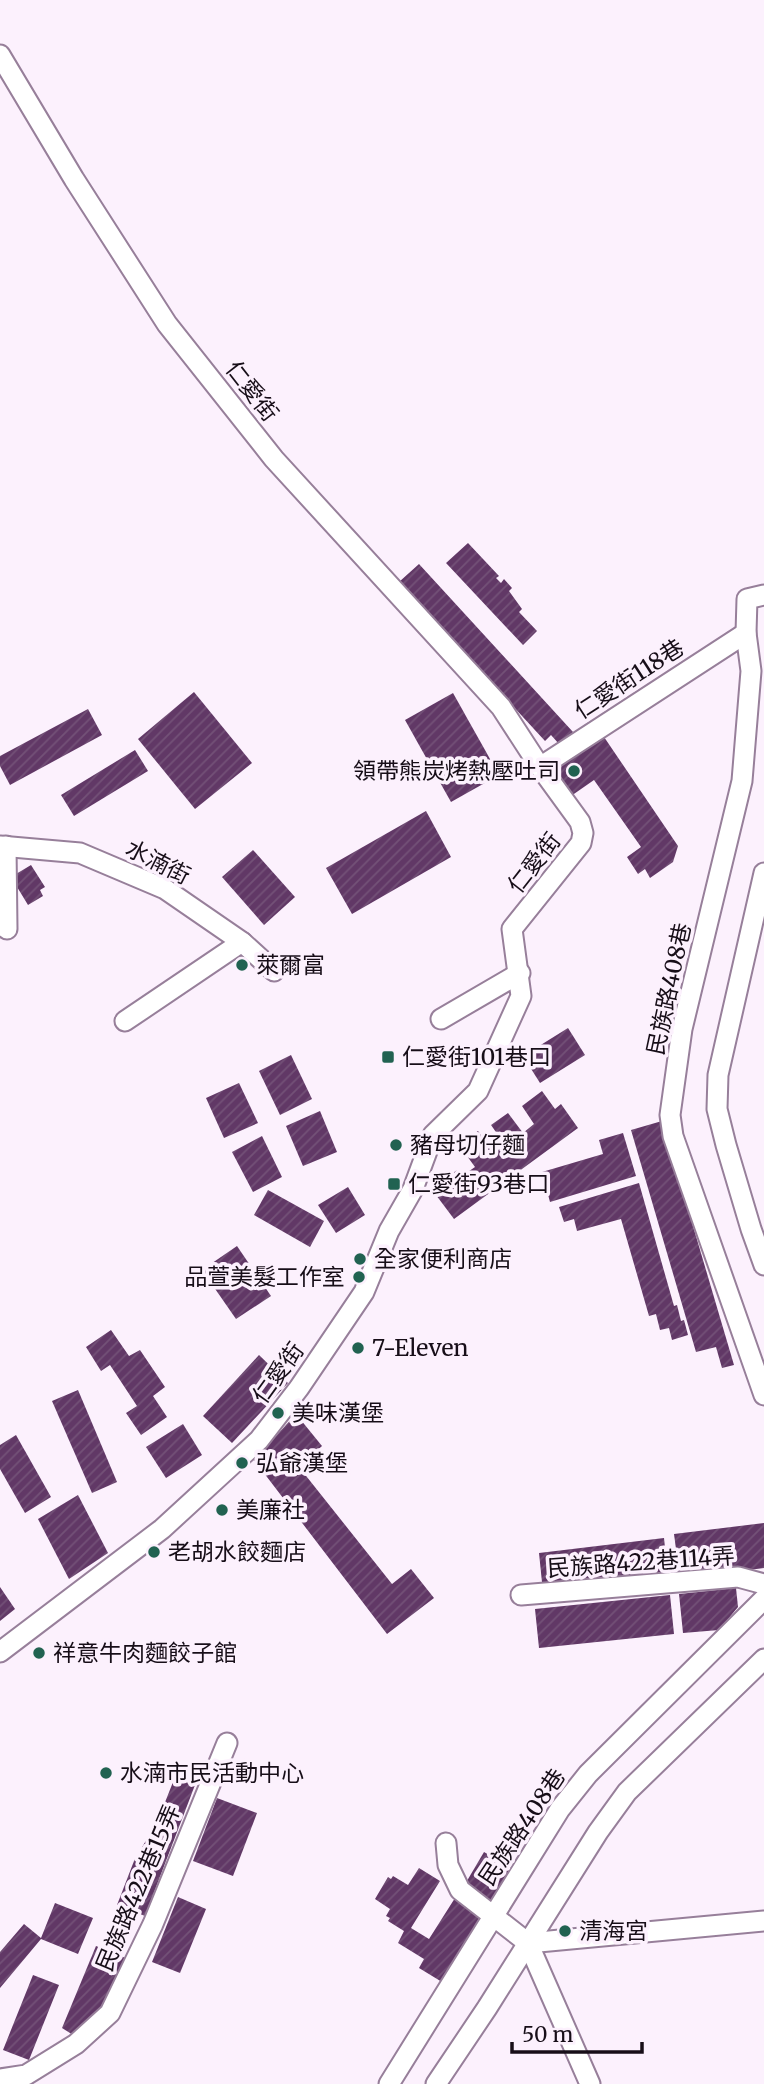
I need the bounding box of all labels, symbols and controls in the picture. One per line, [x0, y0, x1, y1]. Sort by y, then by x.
street label: 仁愛街 [220, 355, 285, 427]
street label: 仁愛街118巷 [568, 632, 689, 725]
place label: 領帶熊炭烤熱壓吐司 [353, 756, 560, 785]
marker: 領帶熊炭烤熱壓吐司 [566, 763, 582, 779]
street label: 仁愛街 [501, 827, 566, 899]
street label: 水湳街 [121, 833, 196, 890]
street label: 民族路408巷 [640, 920, 697, 1058]
place label: 萊爾富 [256, 950, 325, 979]
marker: 萊爾富 [234, 957, 250, 973]
place label: 仁愛街101巷口 [402, 1042, 551, 1071]
marker: 仁愛街101巷口 [380, 1049, 396, 1065]
place label: 豬母切仔麵 [410, 1130, 525, 1159]
marker: 豬母切仔麵 [388, 1137, 404, 1153]
place label: 仁愛街93巷口 [408, 1169, 549, 1198]
marker: 仁愛街93巷口 [386, 1176, 402, 1192]
place label: 全家便利商店 [374, 1244, 512, 1273]
marker: 全家便利商店 [352, 1251, 368, 1267]
place label: 品萱美髮工作室 [184, 1262, 345, 1291]
marker: 品萱美髮工作室 [351, 1269, 367, 1285]
place label: 7-Eleven [372, 1333, 469, 1362]
street label: 仁愛街 [246, 1336, 310, 1409]
marker: 7-Eleven [350, 1340, 366, 1356]
place label: 美味漢堡 [292, 1398, 384, 1427]
marker: 美味漢堡 [270, 1405, 286, 1421]
place label: 弘爺漢堡 [256, 1448, 348, 1477]
marker: 弘爺漢堡 [234, 1455, 250, 1471]
place label: 美廉社 [236, 1495, 305, 1524]
marker: 美廉社 [214, 1502, 230, 1518]
place label: 老胡水餃麵店 [168, 1537, 306, 1566]
street label: 民族路422巷114弄 [546, 1540, 736, 1583]
marker: 老胡水餃麵店 [146, 1544, 162, 1560]
place label: 祥意牛肉麵餃子館 [53, 1638, 237, 1667]
marker: 祥意牛肉麵餃子館 [31, 1645, 47, 1661]
place label: 水湳市民活動中心 [120, 1758, 304, 1787]
street label: 民族路408巷 [472, 1763, 571, 1891]
marker: 水湳市民活動中心 [98, 1765, 114, 1781]
street label: 民族路422巷15弄 [89, 1800, 186, 1975]
place label: 清海宮 [579, 1916, 648, 1945]
marker: 清海宮 [557, 1923, 573, 1939]
scale bar [512, 2010, 642, 2054]
text: 50 m [522, 2021, 573, 2048]

